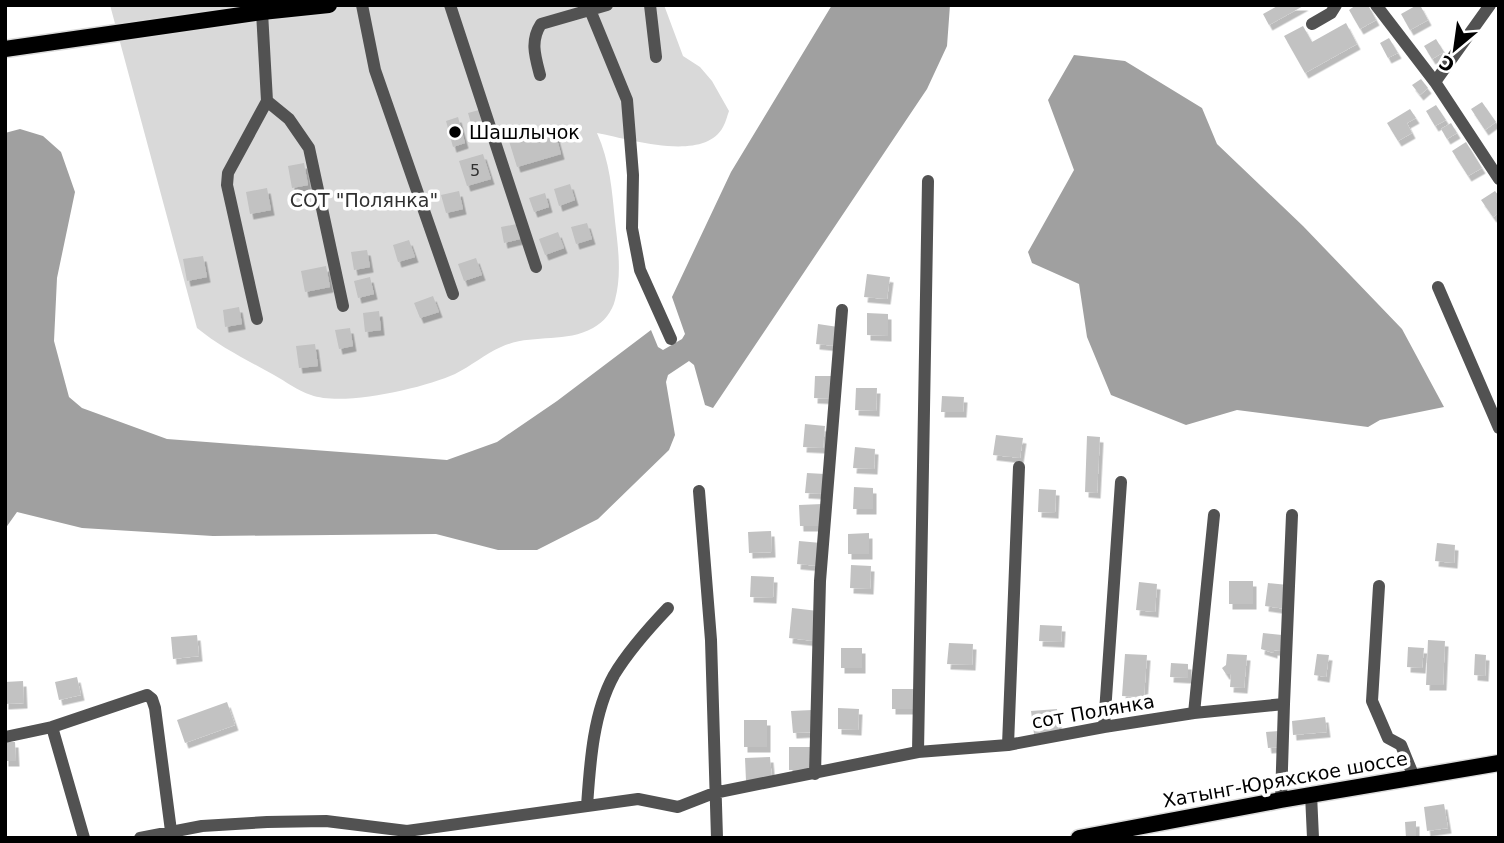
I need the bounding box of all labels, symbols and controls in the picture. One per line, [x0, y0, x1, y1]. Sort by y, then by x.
north arrow [1420, 14, 1490, 84]
text: С [1435, 51, 1458, 77]
place label: Шашлычок [469, 121, 580, 143]
marker: Шашлычок [447, 124, 463, 140]
house number: 5 [470, 161, 480, 180]
park label: СОТ "Полянка" [290, 189, 438, 211]
street label: сот Полянка [1030, 689, 1156, 733]
street label: Хатынг-Юряхское шоссе [1161, 747, 1409, 811]

